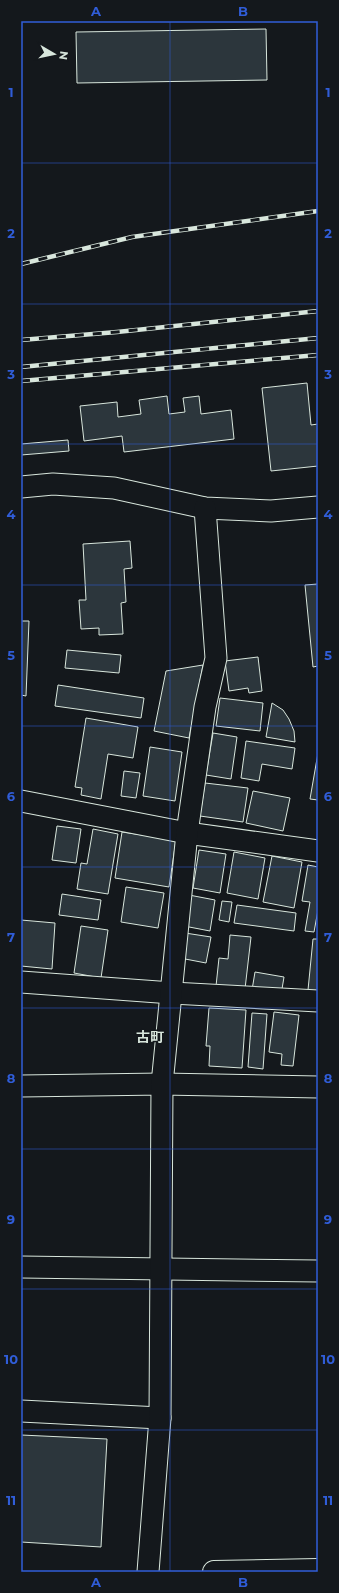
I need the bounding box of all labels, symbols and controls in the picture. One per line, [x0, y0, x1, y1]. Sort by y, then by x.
text: A [90, 3, 102, 19]
text: B [238, 3, 248, 19]
north arrow [34, 34, 74, 74]
text: N [56, 50, 71, 61]
text: 1 [8, 84, 14, 100]
text: 1 [325, 84, 331, 100]
text: 2 [7, 225, 15, 241]
text: 2 [324, 225, 332, 241]
text: 3 [6, 366, 15, 382]
text: 3 [323, 366, 332, 382]
text: 4 [7, 506, 16, 522]
text: 4 [324, 506, 333, 522]
text: 5 [7, 647, 15, 663]
text: 5 [324, 647, 332, 663]
text: 6 [7, 788, 16, 804]
text: 6 [324, 788, 333, 804]
text: 7 [7, 929, 15, 945]
text: 7 [324, 929, 332, 945]
district label: 古町 [136, 1028, 164, 1046]
text: 8 [7, 1070, 16, 1086]
text: 8 [324, 1070, 333, 1086]
text: 9 [7, 1211, 15, 1227]
text: 9 [324, 1211, 332, 1227]
text: 10 [4, 1351, 18, 1367]
text: 10 [321, 1351, 335, 1367]
text: 11 [6, 1492, 16, 1508]
text: 11 [323, 1492, 333, 1508]
text: A [90, 1574, 102, 1590]
text: B [238, 1574, 248, 1590]

